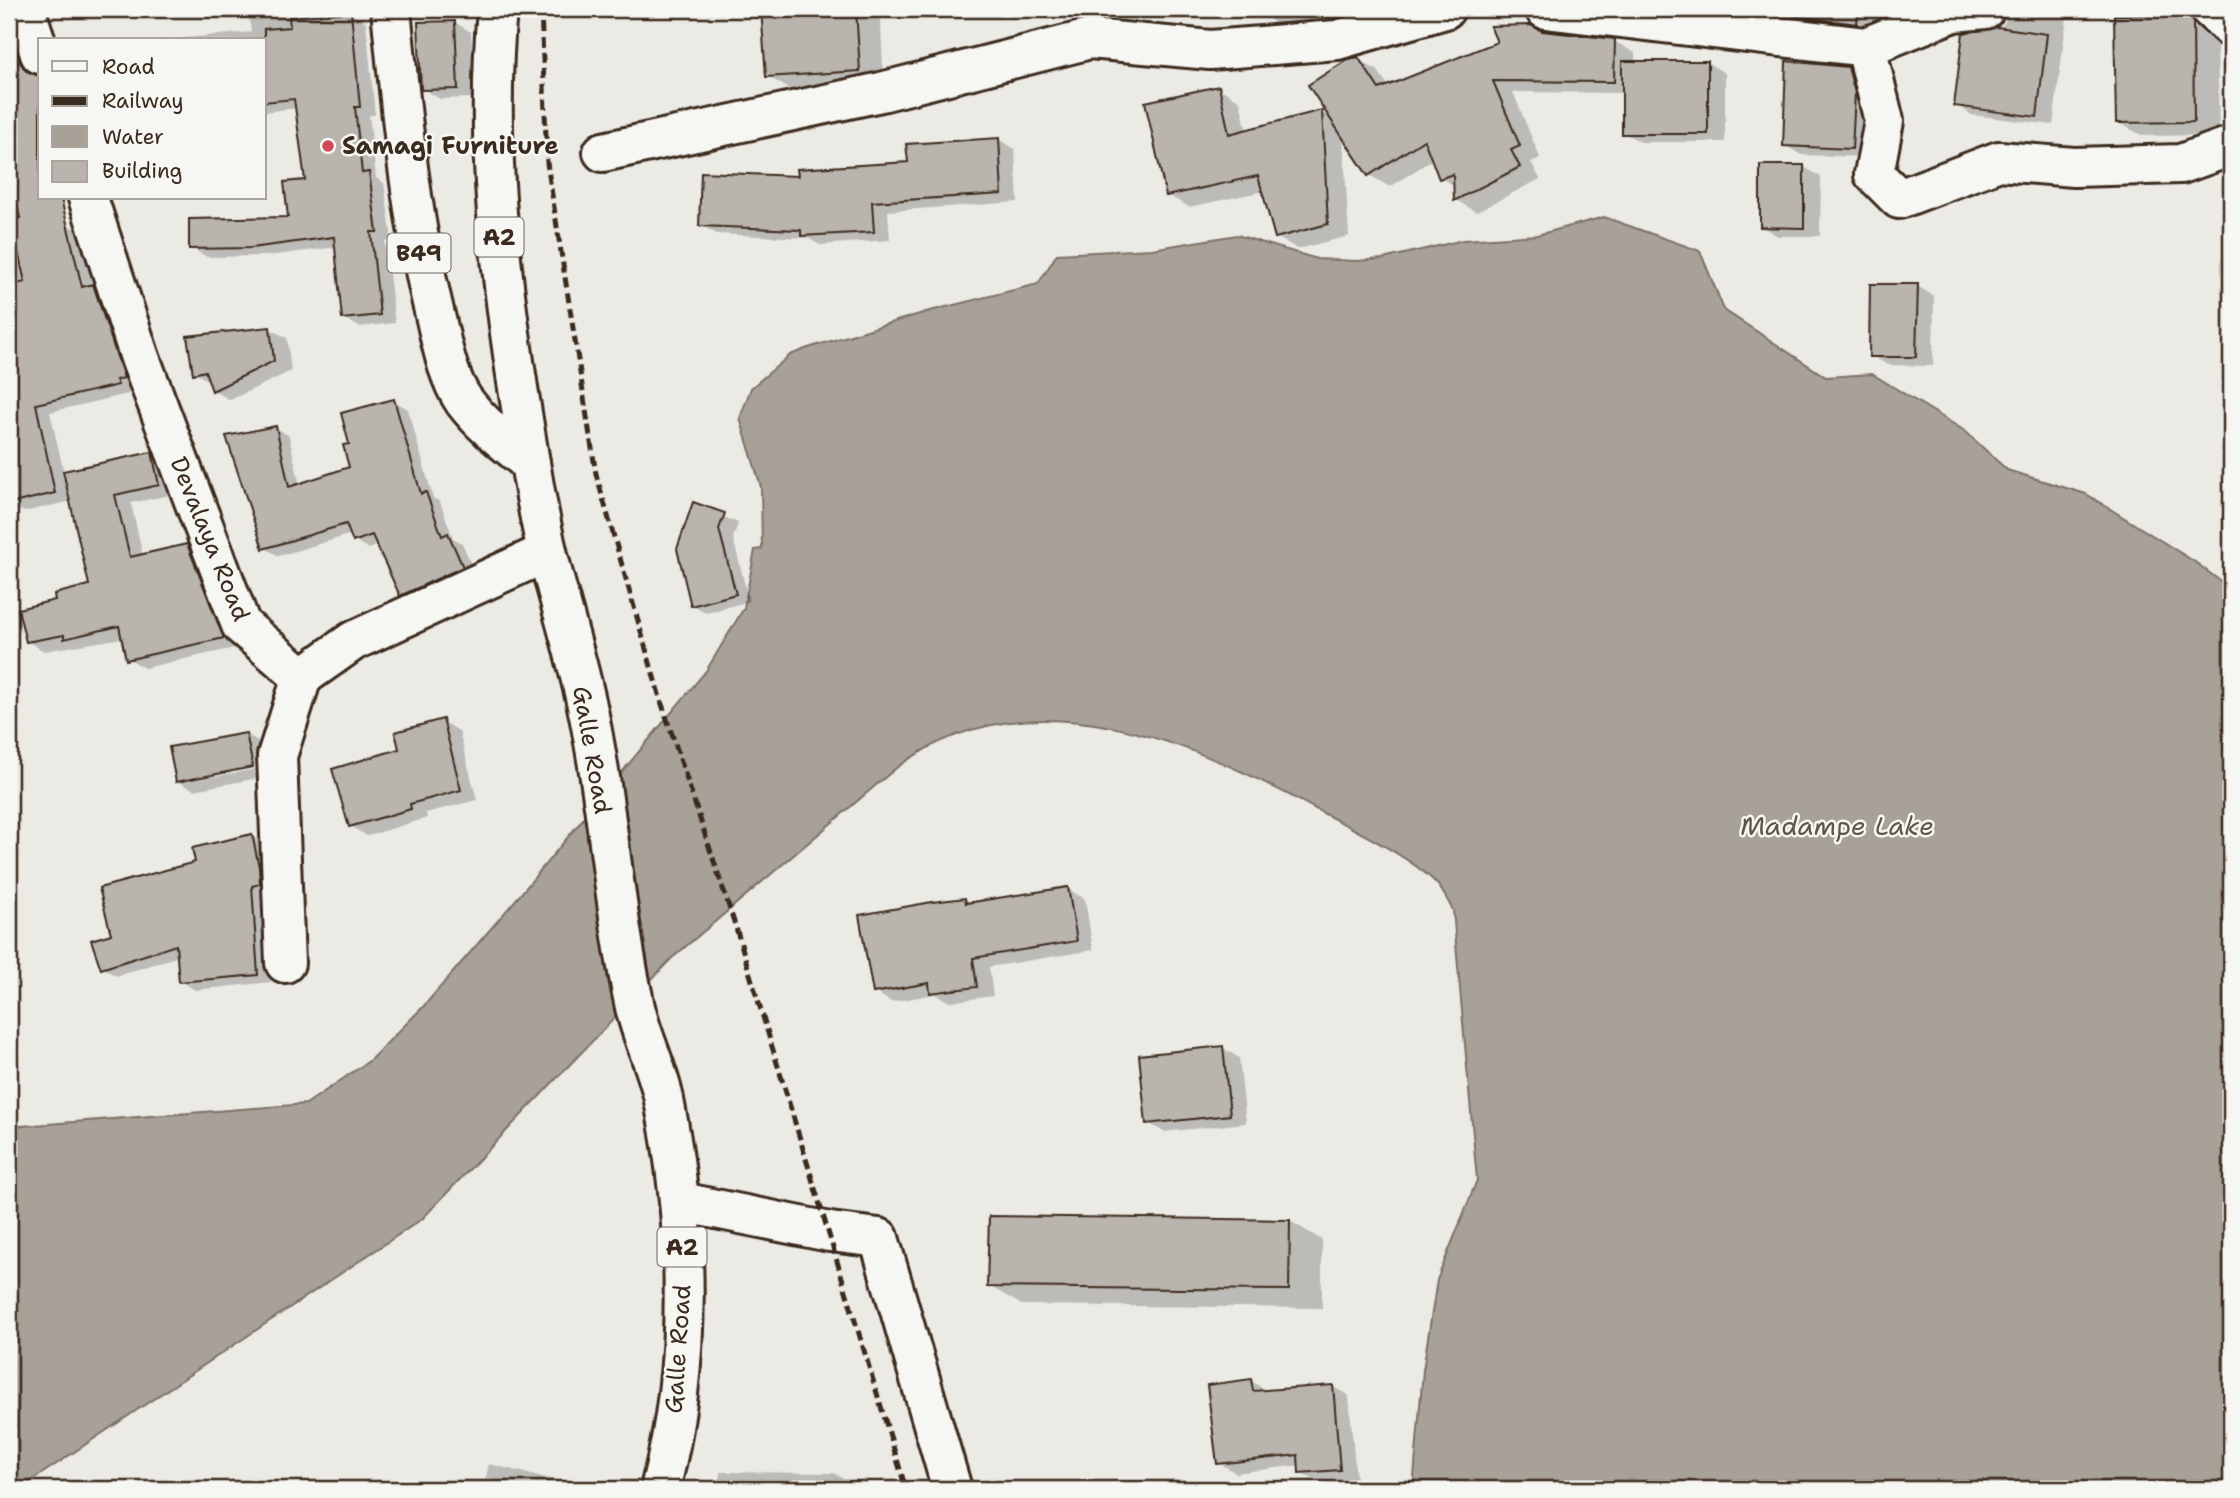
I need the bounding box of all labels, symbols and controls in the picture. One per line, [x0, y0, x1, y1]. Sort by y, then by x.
legend [38, 38, 266, 200]
text: Road [102, 53, 155, 81]
text: Railway [102, 87, 184, 115]
text: Water [102, 123, 164, 151]
place label: Samagi Furniture [342, 130, 559, 162]
marker: Samagi Furniture [320, 138, 336, 154]
text: Building [102, 157, 182, 185]
road number: A2 [475, 218, 524, 256]
road number: B49 [388, 234, 450, 272]
street label: Devalaya Road [162, 452, 258, 626]
street label: Galle Road [565, 684, 619, 816]
water label: Madampe Lake [1740, 808, 1934, 843]
road number: A2 [658, 1228, 706, 1266]
street label: Galle Road [658, 1283, 698, 1415]

